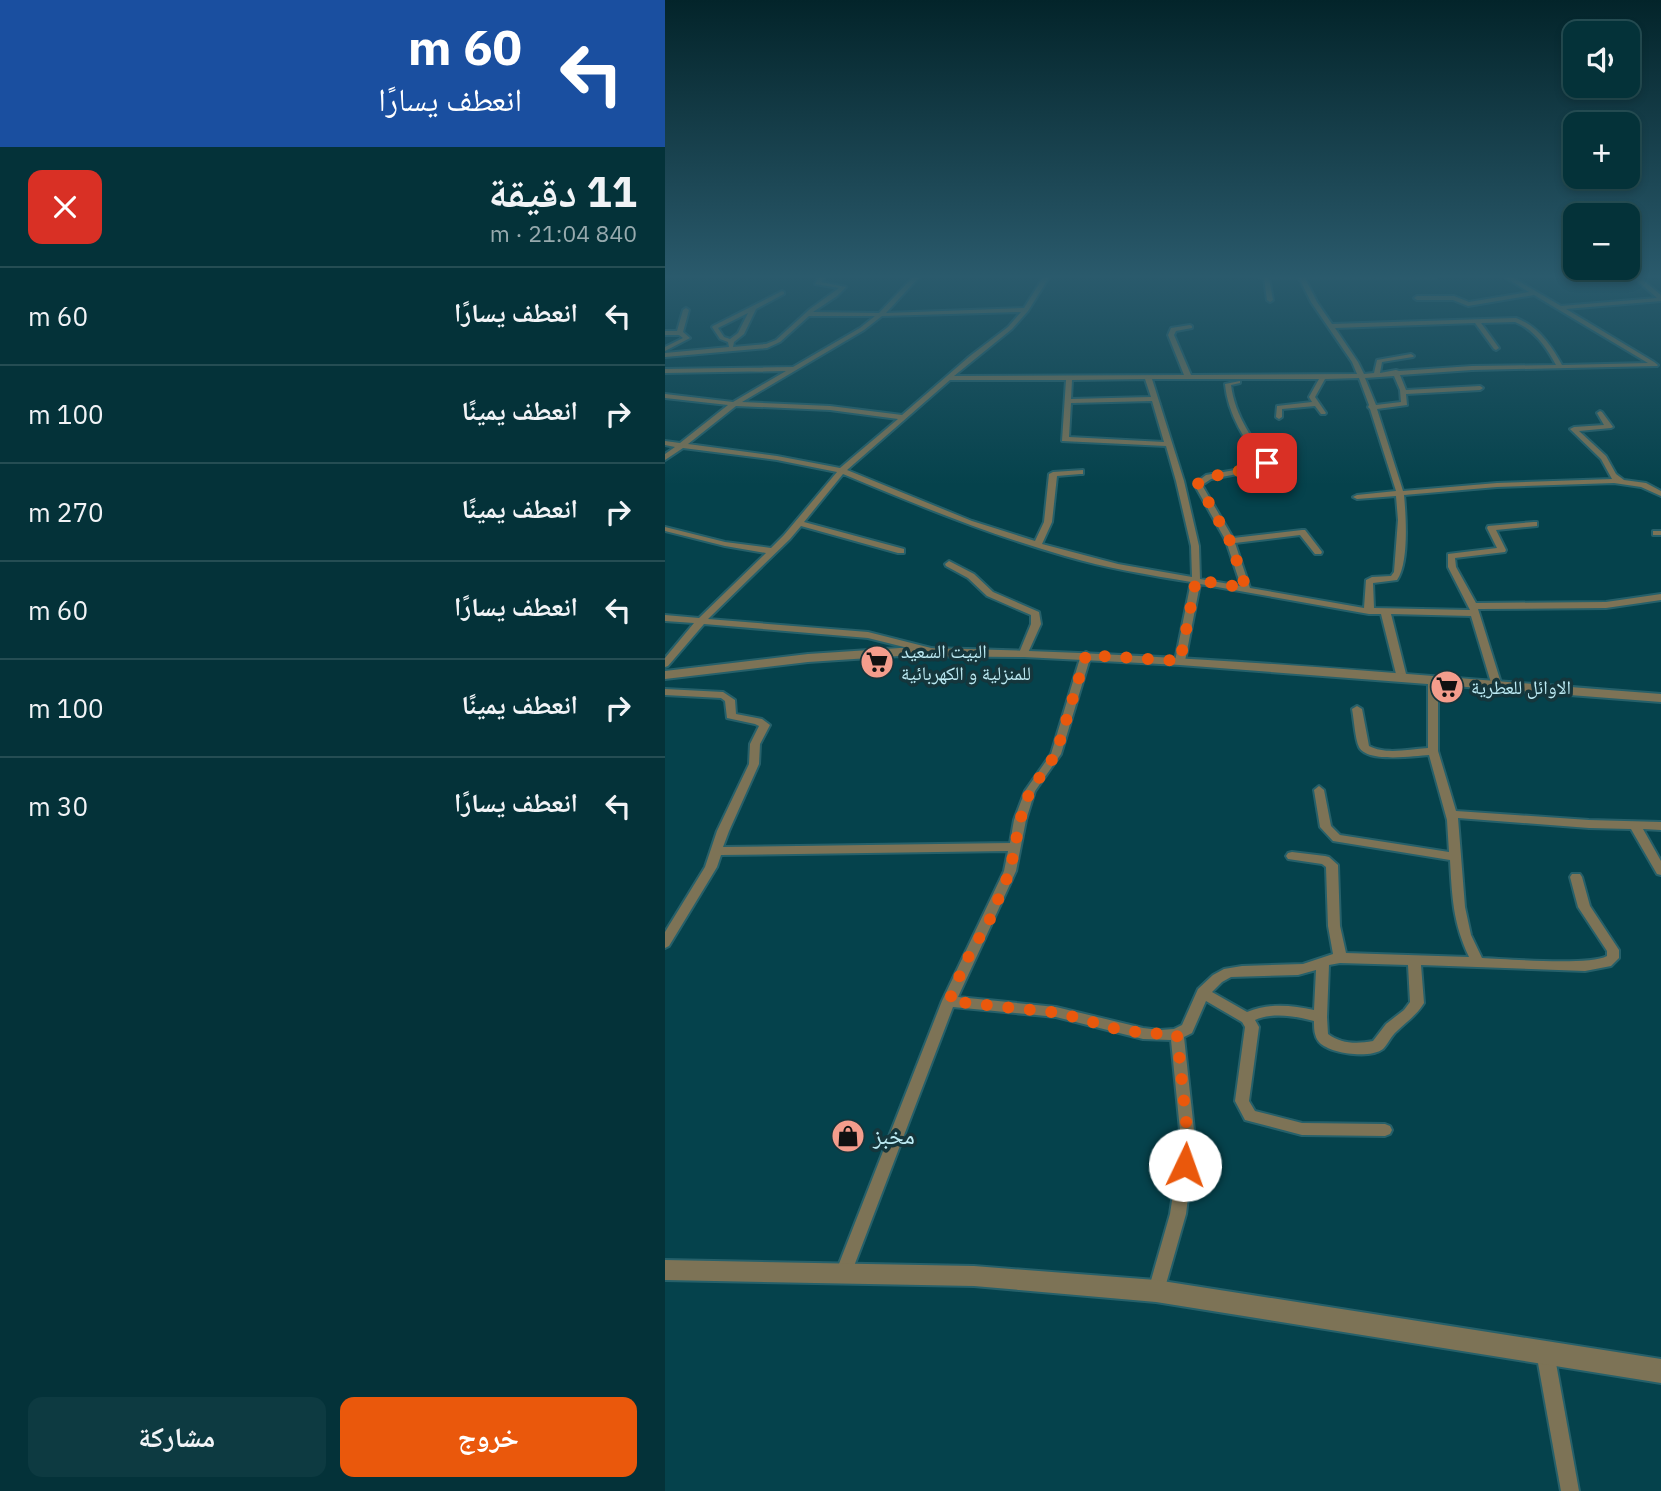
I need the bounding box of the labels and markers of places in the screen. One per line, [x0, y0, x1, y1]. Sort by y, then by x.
pin [1237, 433, 1297, 493]
place label: البيت السعيد للمنزلية و الكهربائية [901, 639, 1031, 685]
supermarket icon: البيت السعيد للمنزلية و الكهربائية [858, 643, 896, 681]
supermarket icon: الاوائل للعطرية [1428, 668, 1466, 706]
place label: الاوائل للعطرية [1471, 675, 1571, 699]
shop icon: مخبز [829, 1117, 867, 1155]
place label: مخبز [872, 1120, 915, 1150]

